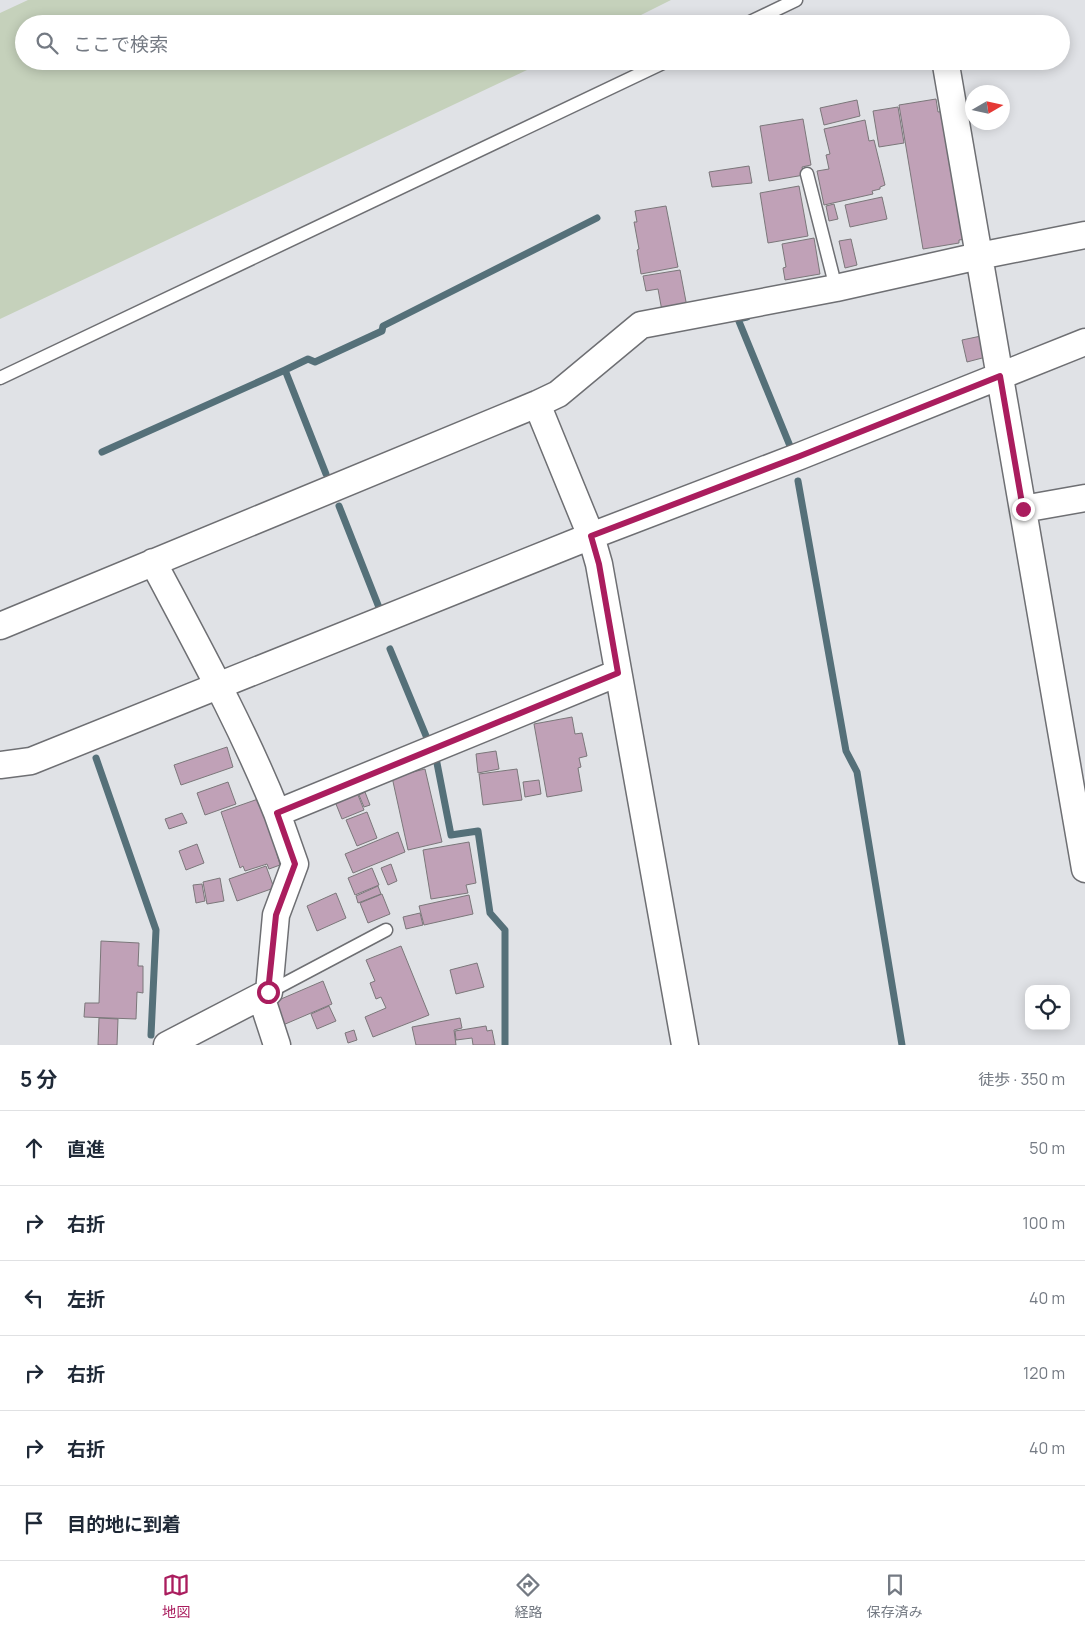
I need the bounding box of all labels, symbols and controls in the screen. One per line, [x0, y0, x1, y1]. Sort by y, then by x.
search box [15, 15, 1070, 70]
icon: search [33, 29, 61, 57]
text: ここで検索 [73, 31, 168, 57]
north arrow [965, 85, 1010, 130]
route end [1012, 498, 1035, 521]
route start [257, 981, 280, 1004]
map controls [1025, 985, 1070, 1030]
button: locate [1025, 985, 1070, 1030]
text: 5 分 [20, 1065, 58, 1093]
text: 徒歩 · 350 m [978, 1068, 1065, 1090]
icon: ahead [20, 1134, 48, 1162]
text: 直進 [67, 1136, 105, 1162]
text: 50 m [1029, 1137, 1065, 1159]
icon: right [20, 1209, 48, 1237]
text: 右折 [67, 1211, 105, 1237]
text: 100 m [1022, 1212, 1065, 1234]
icon: left [20, 1284, 48, 1312]
text: 左折 [67, 1286, 105, 1312]
text: 40 m [1029, 1287, 1065, 1309]
icon: right [20, 1359, 48, 1387]
text: 右折 [67, 1361, 105, 1387]
text: 120 m [1023, 1362, 1065, 1384]
icon: right [20, 1434, 48, 1462]
text: 右折 [67, 1436, 105, 1462]
text: 40 m [1029, 1437, 1065, 1459]
icon: arrive [20, 1509, 48, 1537]
text: 目的地に到着 [67, 1511, 181, 1537]
tab: 地図 [162, 1571, 190, 1621]
tab: 経路 [514, 1571, 542, 1621]
tab: 保存済み [867, 1571, 923, 1621]

